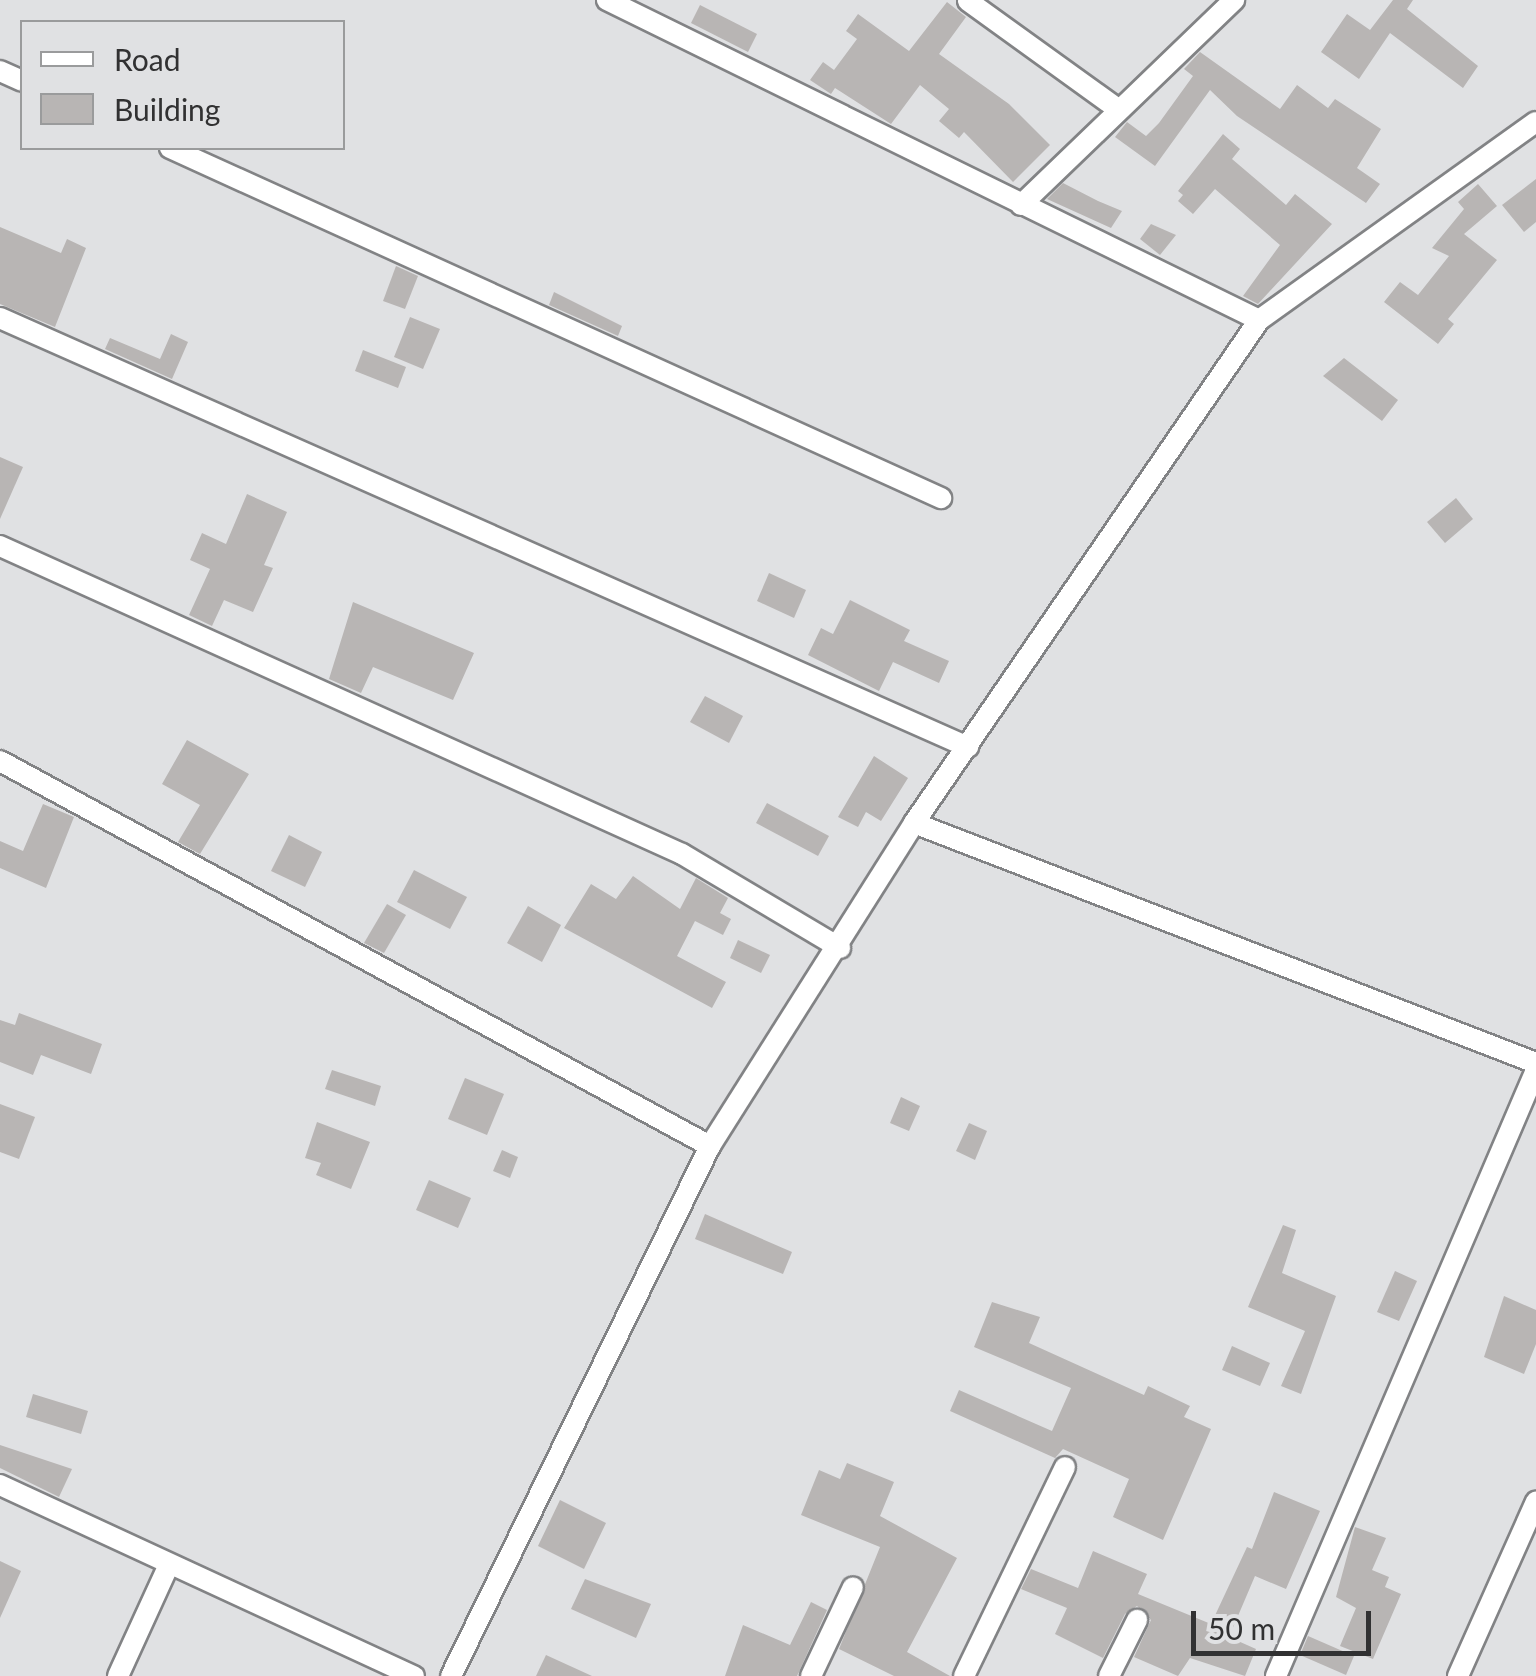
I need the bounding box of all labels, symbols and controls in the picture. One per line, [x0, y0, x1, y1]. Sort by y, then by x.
legend [20, 20, 345, 150]
text: Road [114, 41, 181, 77]
text: Building [114, 91, 220, 127]
scale bar [1196, 1591, 1376, 1653]
text: 50 m [1208, 1610, 1275, 1646]

